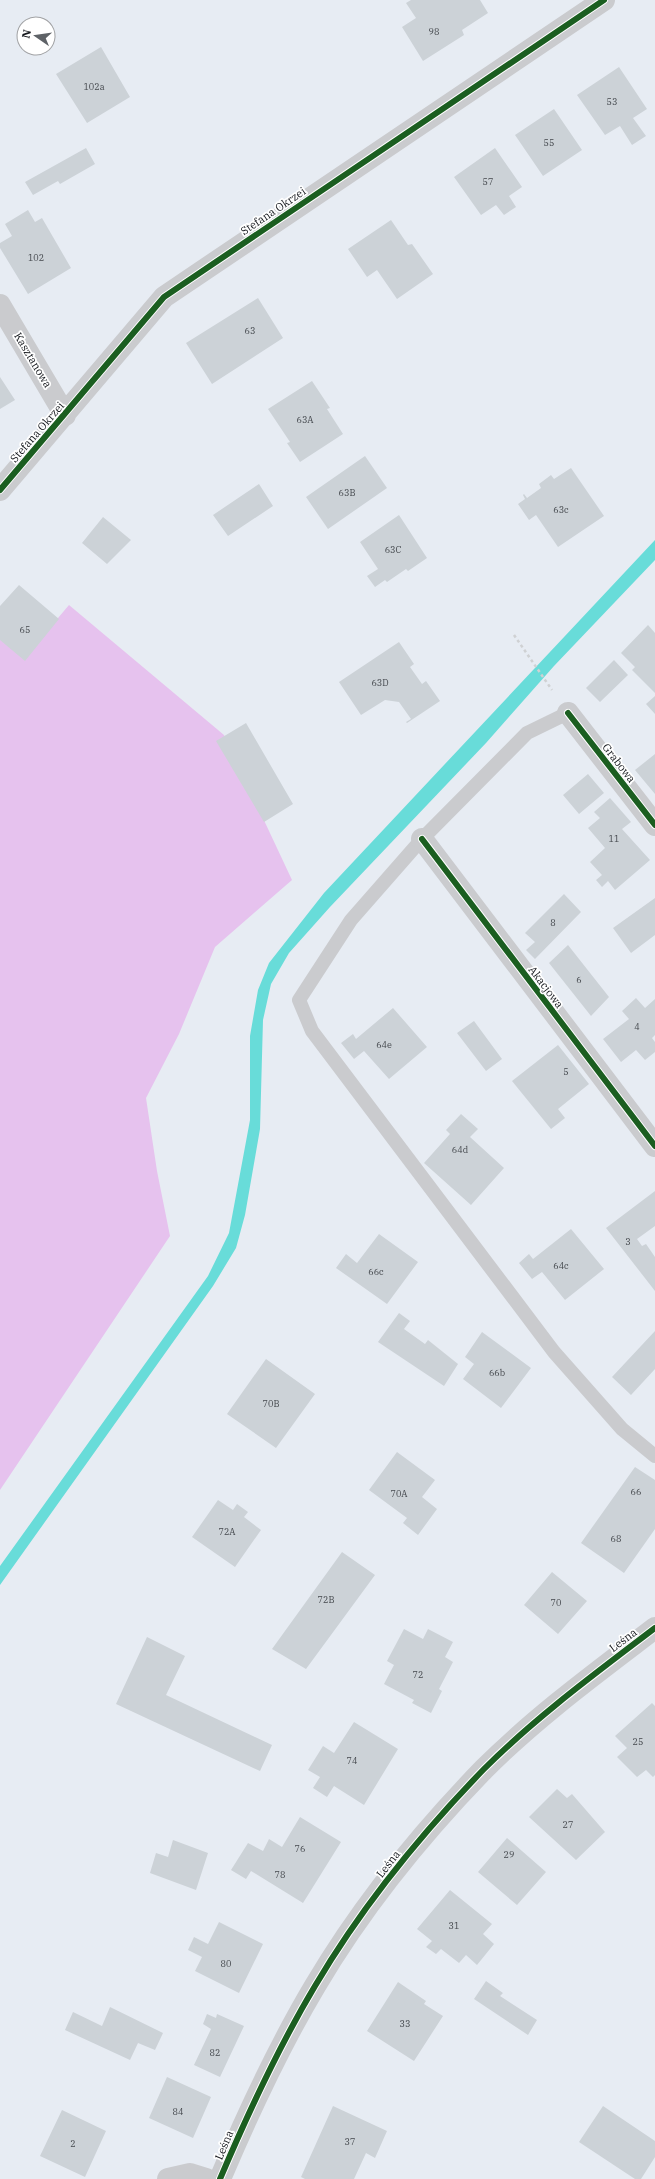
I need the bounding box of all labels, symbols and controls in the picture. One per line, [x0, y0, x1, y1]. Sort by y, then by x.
north arrow [16, 16, 56, 56]
house number: 98 [429, 26, 439, 37]
text: N [18, 28, 34, 40]
house number: 102a [83, 81, 105, 92]
house number: 53 [607, 96, 617, 107]
house number: 55 [544, 137, 554, 148]
house number: 57 [483, 176, 493, 187]
street label: Stefana Okrzei [238, 184, 309, 238]
house number: 102 [28, 252, 44, 263]
house number: 63 [245, 325, 255, 336]
street label: Kasztanowa [11, 330, 55, 390]
street label: Stefana Okrzei [7, 398, 67, 465]
house number: 63A [297, 414, 314, 425]
house number: 63B [339, 487, 355, 498]
house number: 63c [553, 504, 569, 515]
house number: 63C [385, 544, 401, 555]
house number: 65 [20, 624, 30, 635]
house number: 63D [371, 677, 389, 688]
street label: Grabowa [599, 741, 639, 785]
house number: 11 [609, 833, 619, 844]
house number: 8 [550, 917, 556, 928]
street label: Akacjowa [526, 963, 566, 1011]
house number: 6 [576, 974, 582, 985]
house number: 4 [634, 1021, 640, 1032]
house number: 64e [376, 1039, 392, 1050]
house number: 5 [563, 1066, 569, 1077]
house number: 64d [452, 1144, 469, 1155]
house number: 3 [625, 1236, 631, 1247]
house number: 64c [553, 1260, 569, 1271]
house number: 66c [368, 1266, 384, 1277]
house number: 66b [489, 1367, 505, 1378]
house number: 70B [263, 1398, 279, 1409]
house number: 66 [631, 1486, 641, 1497]
house number: 70A [391, 1488, 408, 1499]
house number: 72A [219, 1526, 236, 1537]
house number: 68 [611, 1533, 621, 1544]
house number: 72B [318, 1594, 334, 1605]
house number: 70 [551, 1597, 561, 1608]
street label: Leśna [606, 1625, 640, 1655]
house number: 72 [413, 1669, 423, 1680]
house number: 25 [633, 1736, 643, 1747]
house number: 74 [347, 1755, 357, 1766]
house number: 27 [563, 1819, 573, 1830]
house number: 76 [295, 1843, 305, 1854]
street label: Leśna [373, 1848, 403, 1880]
house number: 29 [504, 1849, 514, 1860]
house number: 78 [275, 1869, 285, 1880]
house number: 31 [449, 1920, 459, 1931]
house number: 80 [221, 1958, 231, 1969]
house number: 33 [400, 2018, 410, 2029]
house number: 82 [210, 2047, 220, 2058]
house number: 84 [173, 2106, 183, 2117]
street label: Leśna [212, 2128, 236, 2162]
house number: 37 [345, 2136, 355, 2147]
house number: 2 [70, 2138, 76, 2149]

